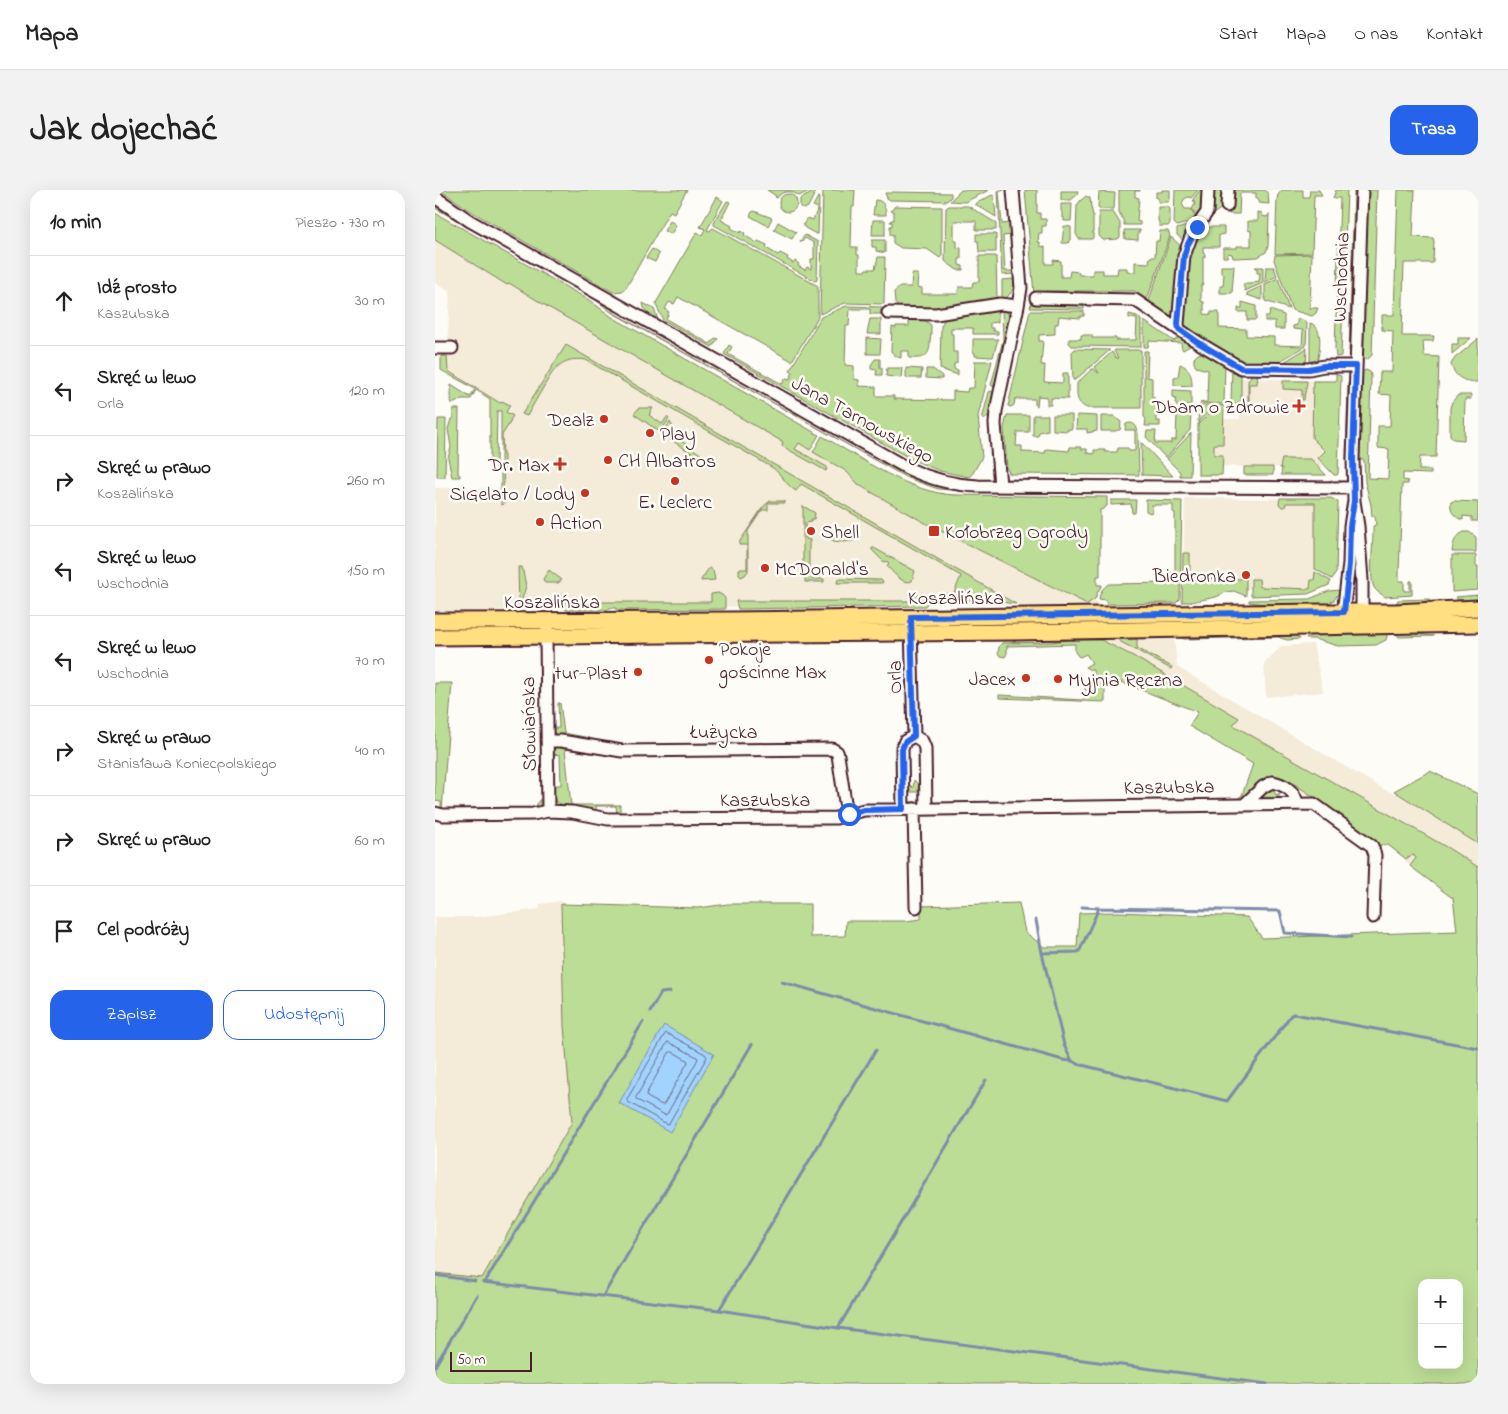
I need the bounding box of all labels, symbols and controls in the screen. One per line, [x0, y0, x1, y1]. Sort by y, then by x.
text: Mapa [25, 17, 79, 52]
text: Start [1219, 22, 1258, 48]
text: Mapa [1286, 22, 1326, 48]
text: O nas [1354, 22, 1398, 48]
text: Kontakt [1426, 22, 1483, 48]
text: Jak dojechać [30, 105, 217, 156]
button: Trasa [1390, 105, 1478, 155]
text: 10 min [50, 208, 101, 238]
text: Pieszo · 730 m [296, 211, 385, 235]
route end [1186, 216, 1209, 239]
street label: Wschodnia [1326, 232, 1359, 323]
text: Idź prosto [97, 275, 177, 302]
icon: ahead [50, 287, 78, 315]
text: 30 m [355, 289, 385, 313]
text: Kaszubska [97, 302, 170, 326]
text: Skręć w lewo [97, 365, 196, 392]
street label: Jana Tarnowskiego [785, 370, 938, 473]
icon: left [50, 377, 78, 405]
text: 120 m [349, 379, 385, 403]
text: Orla [97, 392, 124, 416]
place label: Dbam o Zdrowie [1151, 394, 1289, 423]
marker: Dbam o Zdrowie [1293, 400, 1305, 412]
place label: Dealz [547, 407, 595, 436]
marker: Dealz [598, 413, 610, 425]
place label: Play [660, 421, 696, 450]
marker: Play [644, 427, 656, 439]
place label: CH Albatros [618, 448, 716, 477]
place label: Dr. Max [487, 452, 550, 481]
marker: CH Albatros [602, 454, 614, 466]
text: Skręć w prawo [97, 455, 211, 482]
marker: Dr. Max [554, 458, 566, 470]
icon: right [50, 467, 78, 495]
text: 260 m [347, 469, 385, 493]
marker: E. Leclerc [669, 475, 681, 487]
place label: SiGelato / Lody [449, 481, 575, 510]
text: Koszalińska [97, 482, 174, 506]
marker: SiGelato / Lody [579, 487, 591, 499]
place label: E. Leclerc [638, 489, 712, 518]
place label: Action [550, 510, 602, 539]
marker: Action [534, 516, 546, 528]
place label: Shell [821, 519, 859, 548]
place label: Kołobrzeg Ogrody [945, 519, 1088, 549]
marker: Kołobrzeg Ogrody [927, 524, 941, 538]
marker: Shell [805, 525, 817, 537]
text: Skręć w lewo [97, 545, 196, 572]
place label: McDonald's [775, 556, 869, 585]
icon: left [50, 557, 78, 585]
text: 150 m [347, 559, 385, 583]
marker: McDonald's [759, 562, 771, 574]
place label: Biedronka [1152, 563, 1236, 592]
marker: Biedronka [1240, 569, 1252, 581]
text: Wschodnia [97, 572, 169, 596]
street label: Koszalińska [908, 585, 1004, 614]
street label: Koszalińska [504, 589, 600, 618]
text: Skręć w lewo [97, 635, 196, 662]
place label: Pokoje gościnne Max [718, 636, 827, 689]
icon: left [50, 647, 78, 675]
text: 70 m [355, 649, 385, 673]
marker: Pokoje gościnne Max [703, 654, 715, 666]
place label: tur-Plast [555, 660, 628, 689]
street label: Orla [882, 660, 911, 694]
text: Wschodnia [97, 662, 169, 686]
marker: tur-Plast [632, 666, 644, 678]
place label: Jacex [969, 666, 1016, 695]
place label: Myjnia Ręczna [1068, 667, 1182, 696]
marker: Jacex [1020, 672, 1032, 684]
marker: Myjnia Ręczna [1052, 673, 1064, 685]
street label: Słowiańska [515, 676, 546, 772]
street label: Łużycka [689, 719, 758, 748]
text: Skręć w prawo [97, 725, 211, 752]
icon: right [50, 737, 78, 765]
text: 40 m [355, 739, 385, 763]
text: Stanisława Koniecpolskiego [97, 752, 277, 776]
street label: Kaszubska [1123, 773, 1215, 804]
street label: Kaszubska [720, 787, 810, 816]
route start [838, 803, 861, 826]
icon: right [50, 827, 78, 855]
text: Skręć w prawo [97, 827, 211, 854]
text: 60 m [355, 829, 385, 853]
icon: arrive [50, 917, 78, 945]
text: Cel podróży [97, 917, 189, 944]
button: Zapisz [50, 990, 213, 1040]
button: Udostępnij [223, 990, 385, 1040]
map controls [1418, 1279, 1463, 1369]
button: + [1418, 1279, 1463, 1324]
button: − [1418, 1324, 1463, 1369]
scale bar [450, 1349, 533, 1372]
text: 50 m [457, 1350, 485, 1371]

